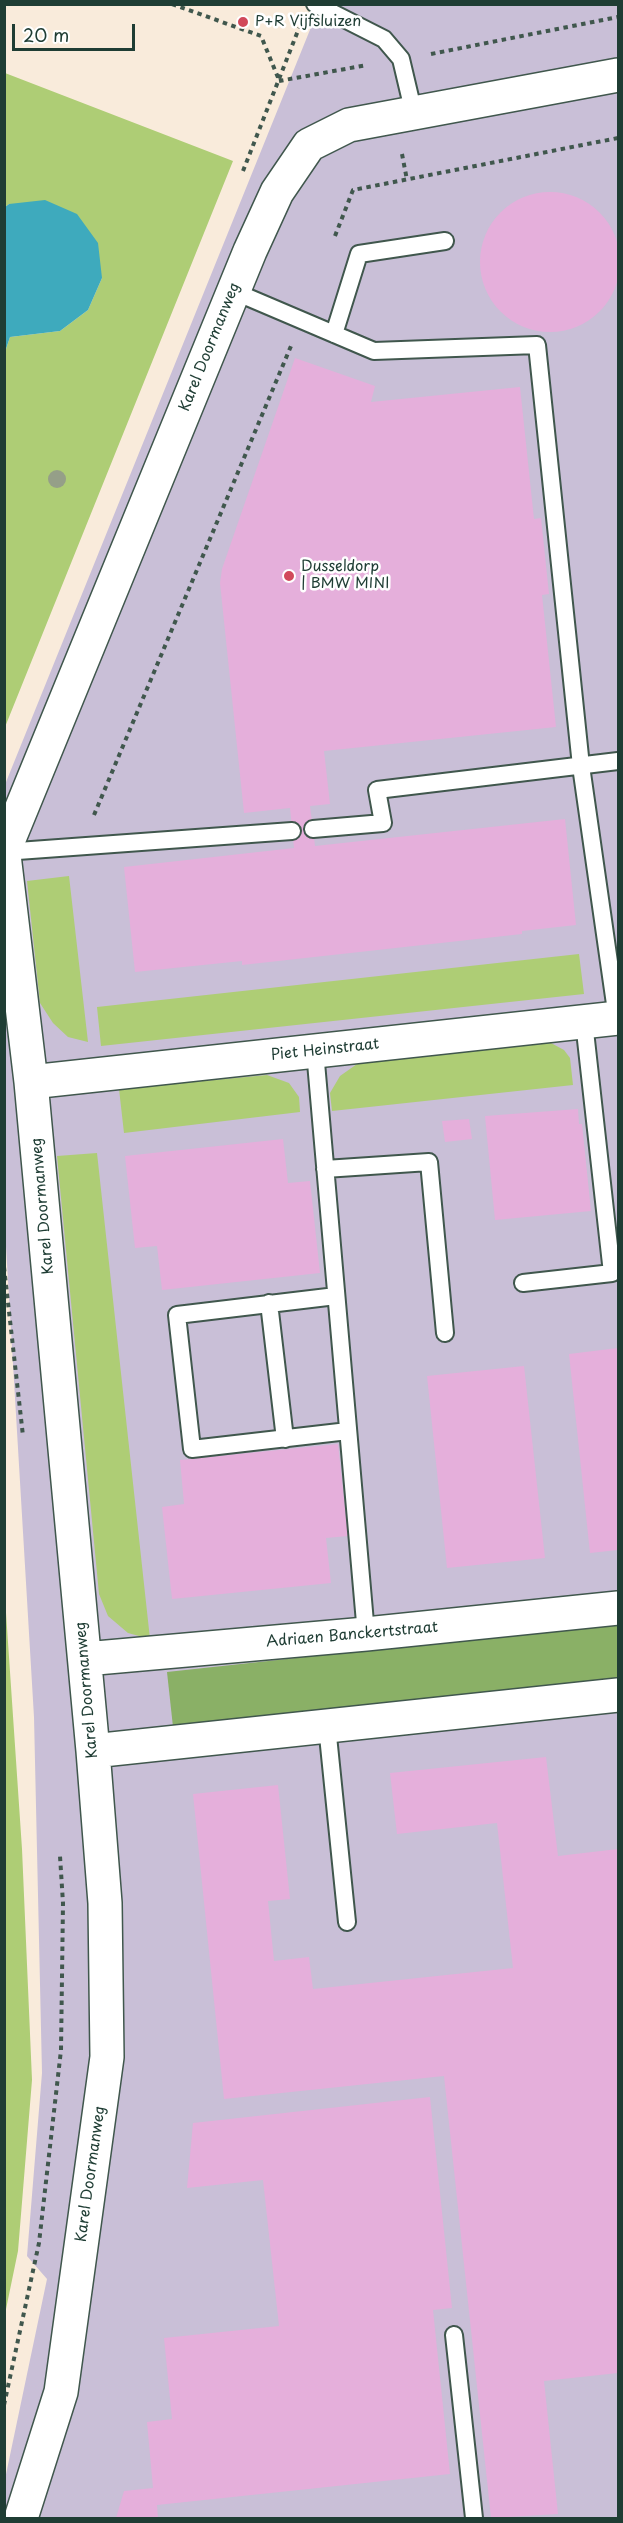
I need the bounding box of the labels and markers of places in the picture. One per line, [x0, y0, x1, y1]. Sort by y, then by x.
place label: P+R Vijfsluizen [255, 13, 361, 31]
marker: P+R Vijfsluizen [236, 15, 250, 29]
place label: Dusseldorp | BMW MINI [301, 558, 389, 593]
marker: Dusseldorp | BMW MINI [282, 569, 296, 583]

